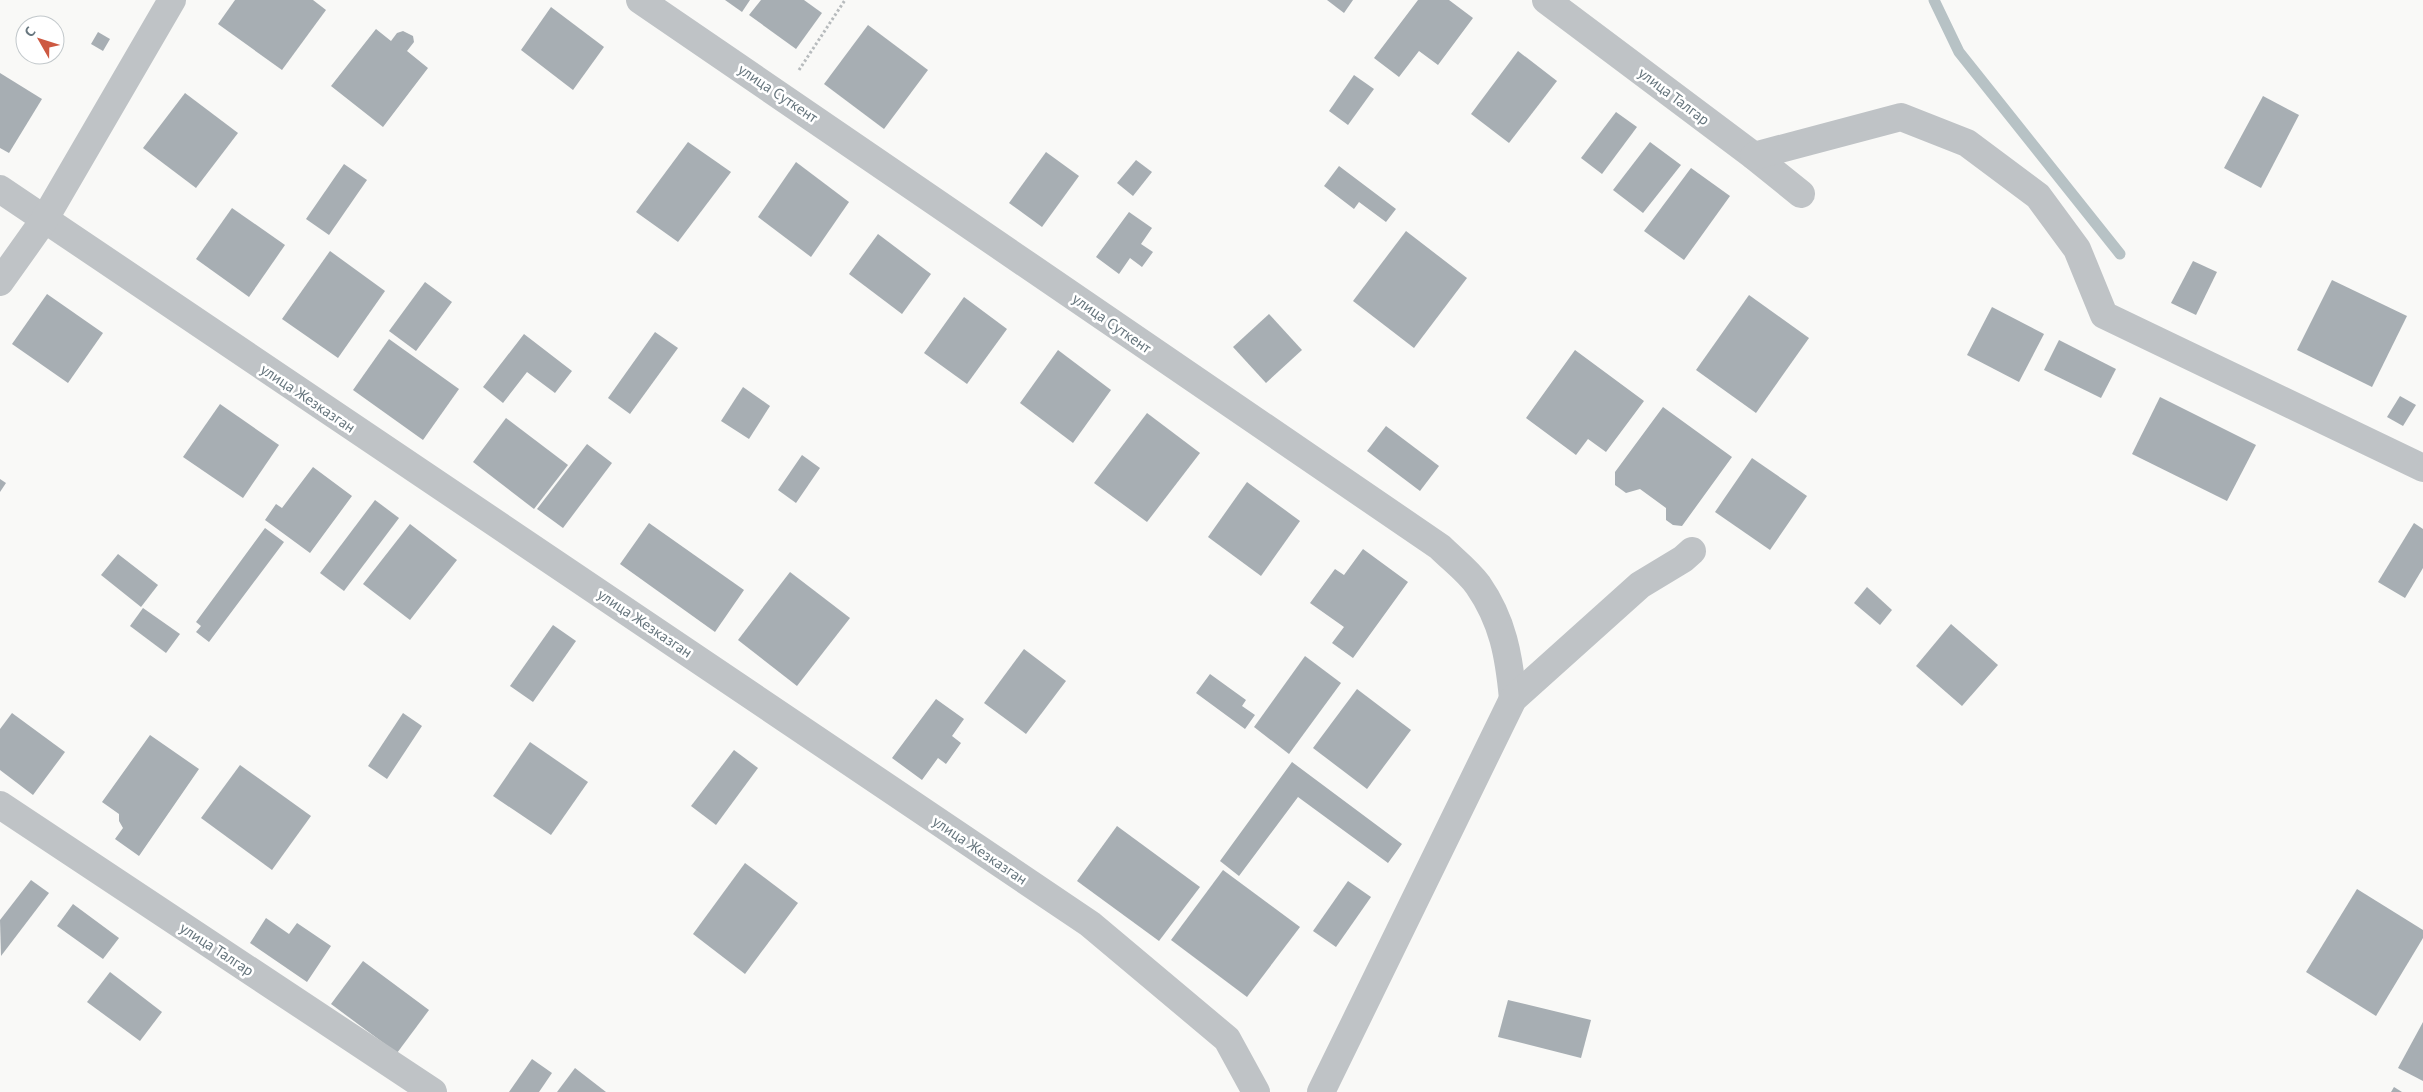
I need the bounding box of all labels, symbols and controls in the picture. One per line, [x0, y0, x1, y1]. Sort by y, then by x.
north arrow [15, 15, 65, 65]
text: С [20, 23, 39, 41]
street label: улица Суткент [734, 59, 822, 127]
street label: улица Талгар [1635, 63, 1713, 129]
street label: улица Суткент [1069, 289, 1155, 357]
street label: улица Жезказган [257, 359, 359, 437]
street label: улица Жезказган [594, 584, 696, 662]
street label: улица Жезказган [929, 811, 1031, 889]
street label: улица Талгар [176, 918, 258, 980]

